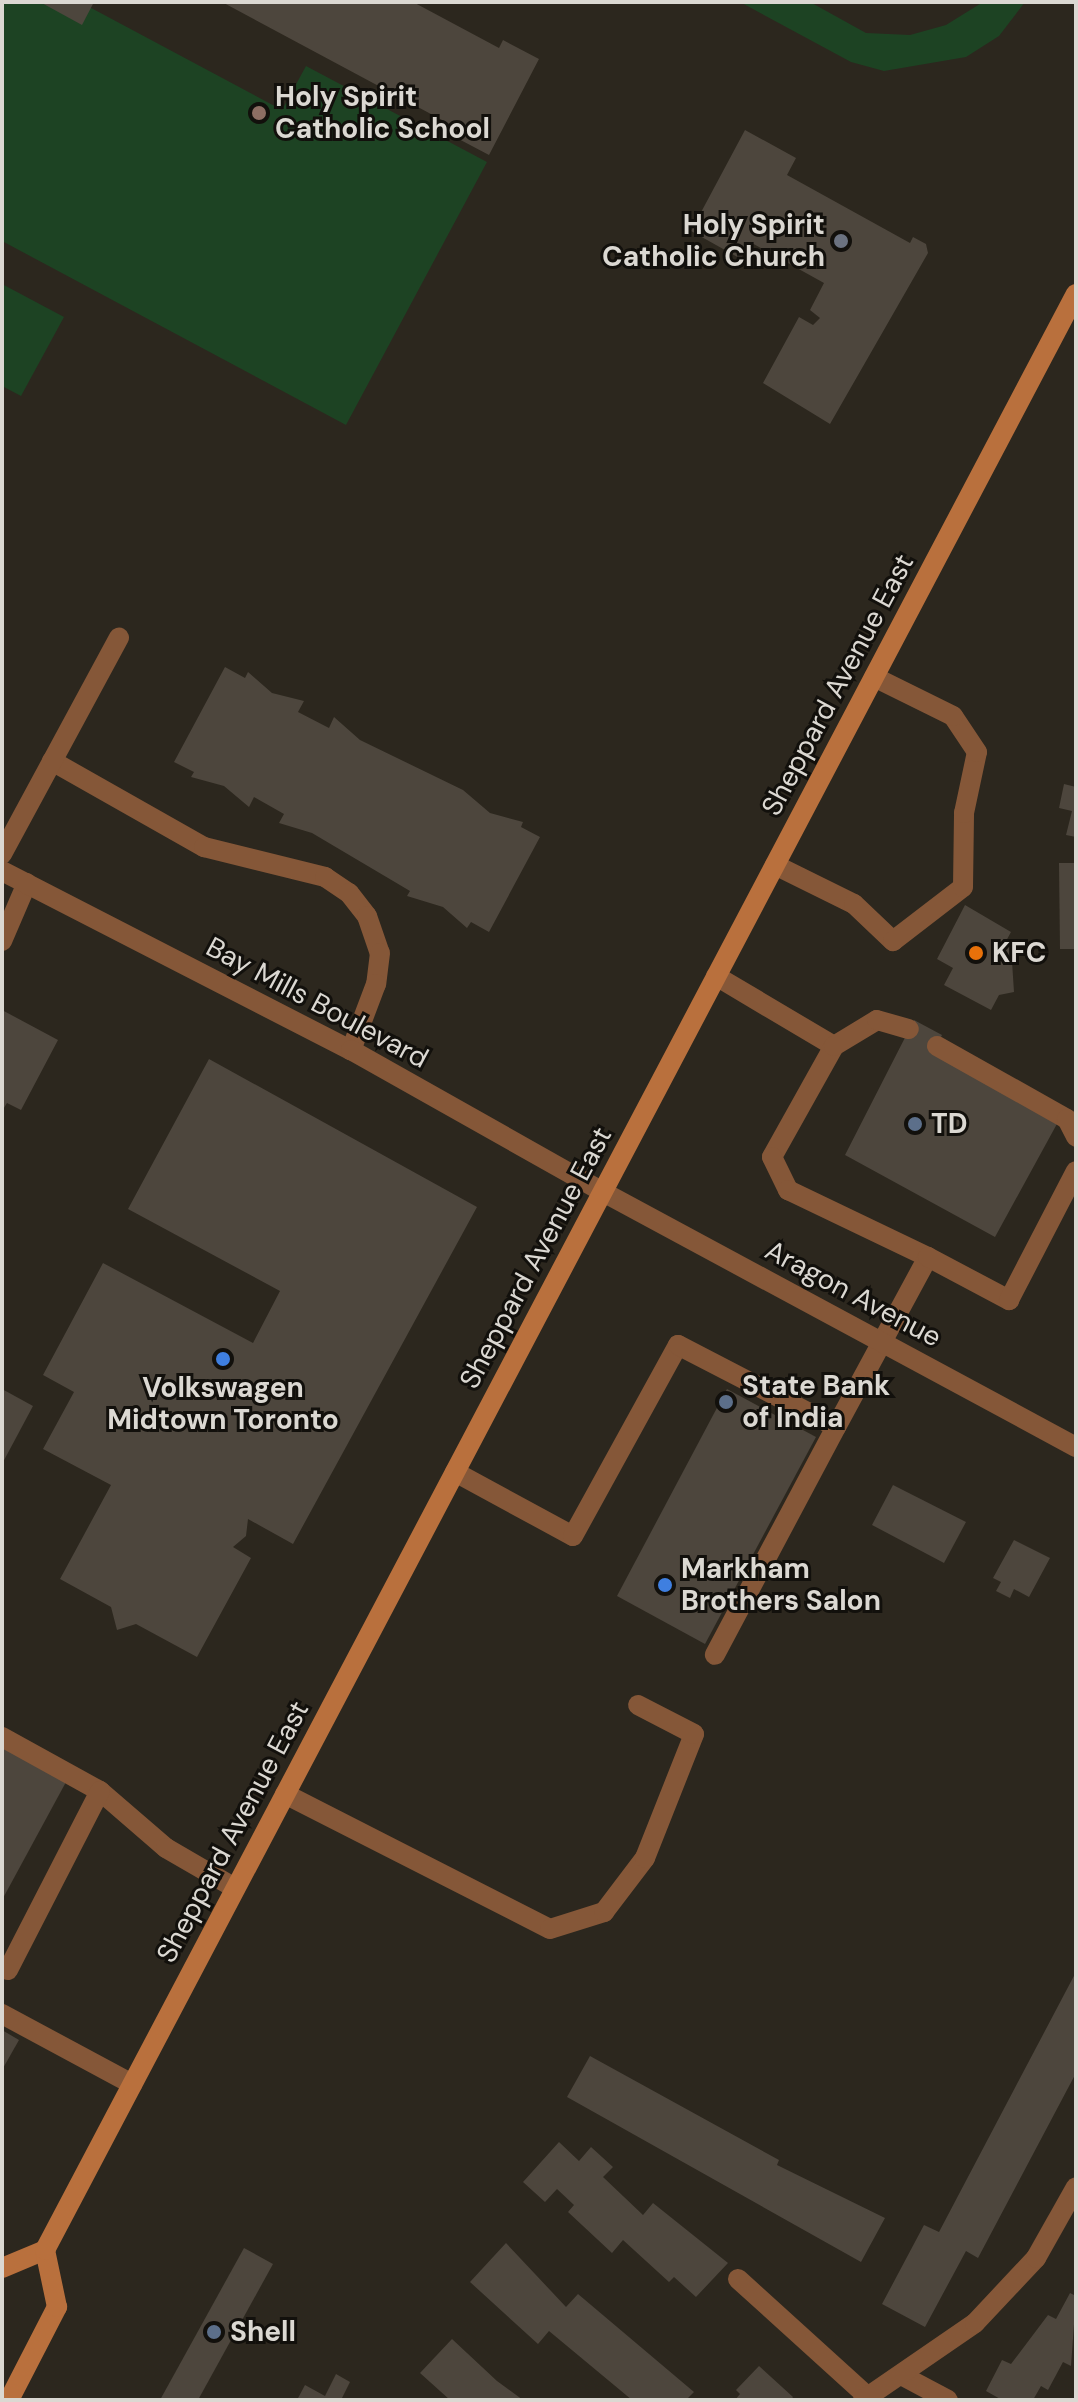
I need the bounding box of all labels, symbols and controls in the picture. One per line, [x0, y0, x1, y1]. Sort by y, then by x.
place label: Holy Spirit Catholic School [275, 80, 490, 146]
marker: Holy Spirit Catholic School [250, 104, 268, 122]
place label: Holy Spirit Catholic Church [602, 208, 825, 274]
marker: Holy Spirit Catholic Church [832, 232, 850, 250]
street label: Sheppard Avenue East [755, 548, 921, 822]
street label: Bay Mills Boulevard [200, 930, 434, 1076]
place label: KFC [992, 936, 1047, 970]
marker: KFC [967, 944, 985, 962]
place label: TD [931, 1107, 968, 1141]
marker: TD [906, 1115, 924, 1133]
street label: Sheppard Avenue East [453, 1121, 619, 1395]
street label: Aragon Avenue [759, 1234, 947, 1354]
marker: Volkswagen Midtown Toronto [214, 1350, 232, 1368]
place label: State Bank of India [742, 1369, 890, 1435]
place label: Volkswagen Midtown Toronto [107, 1371, 339, 1437]
marker: State Bank of India [717, 1393, 735, 1411]
place label: Markham Brothers Salon [681, 1552, 881, 1618]
marker: Markham Brothers Salon [656, 1576, 674, 1594]
street label: Sheppard Avenue East [150, 1695, 316, 1969]
place label: Shell [230, 2315, 296, 2349]
marker: Shell [205, 2323, 223, 2341]

